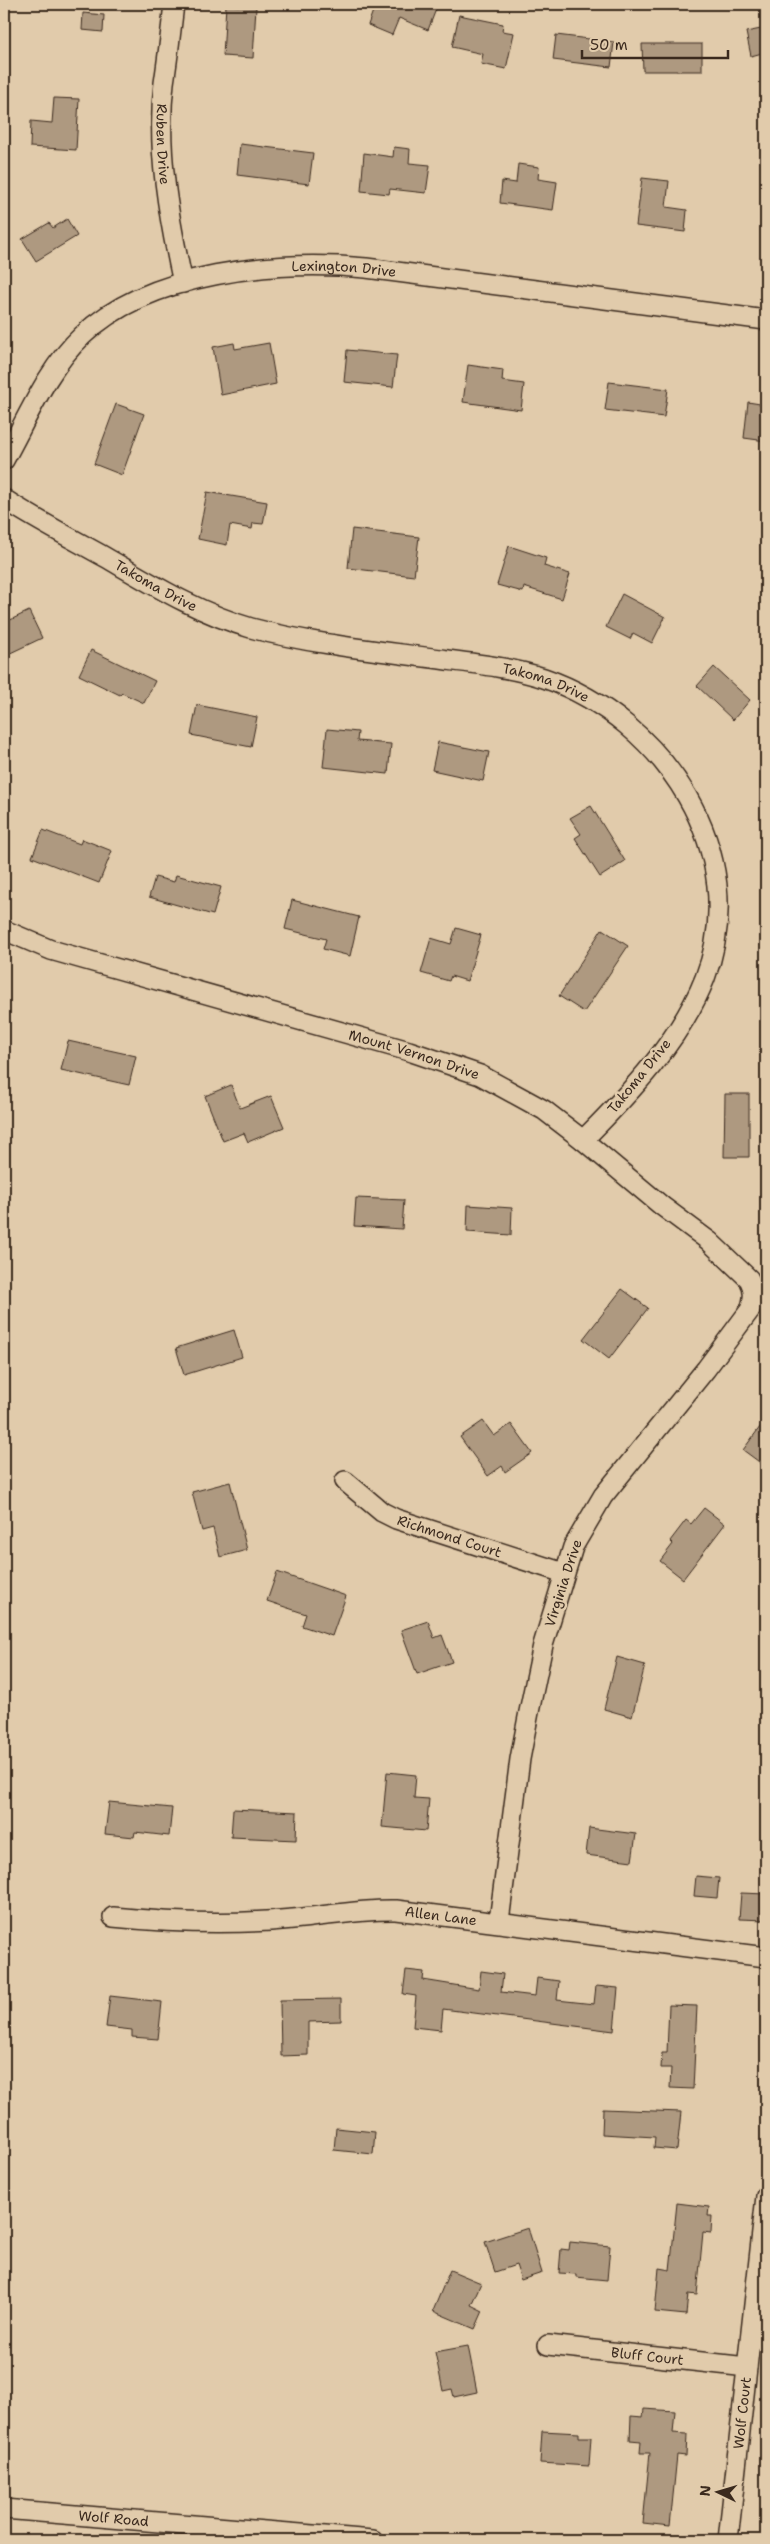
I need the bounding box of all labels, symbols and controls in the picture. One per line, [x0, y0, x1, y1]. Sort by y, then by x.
scale bar [582, 28, 729, 60]
text: 50 m [590, 35, 628, 55]
street label: Ruben Drive [153, 103, 174, 186]
street label: Lexington Drive [291, 257, 397, 281]
street label: Takoma Drive [112, 556, 200, 615]
street label: Takoma Drive [501, 659, 593, 706]
street label: Mount Vernon Drive [347, 1025, 482, 1083]
street label: Takoma Drive [603, 1035, 675, 1117]
street label: Richmond Court [395, 1511, 504, 1561]
street label: Virginia Drive [540, 1537, 586, 1629]
street label: Allen Lane [404, 1902, 478, 1929]
street label: Bluff Court [610, 2343, 685, 2369]
street label: Wolf Court [729, 2376, 755, 2450]
north arrow [692, 2466, 742, 2516]
text: N [696, 2485, 714, 2497]
street label: Wolf Road [78, 2506, 150, 2530]

